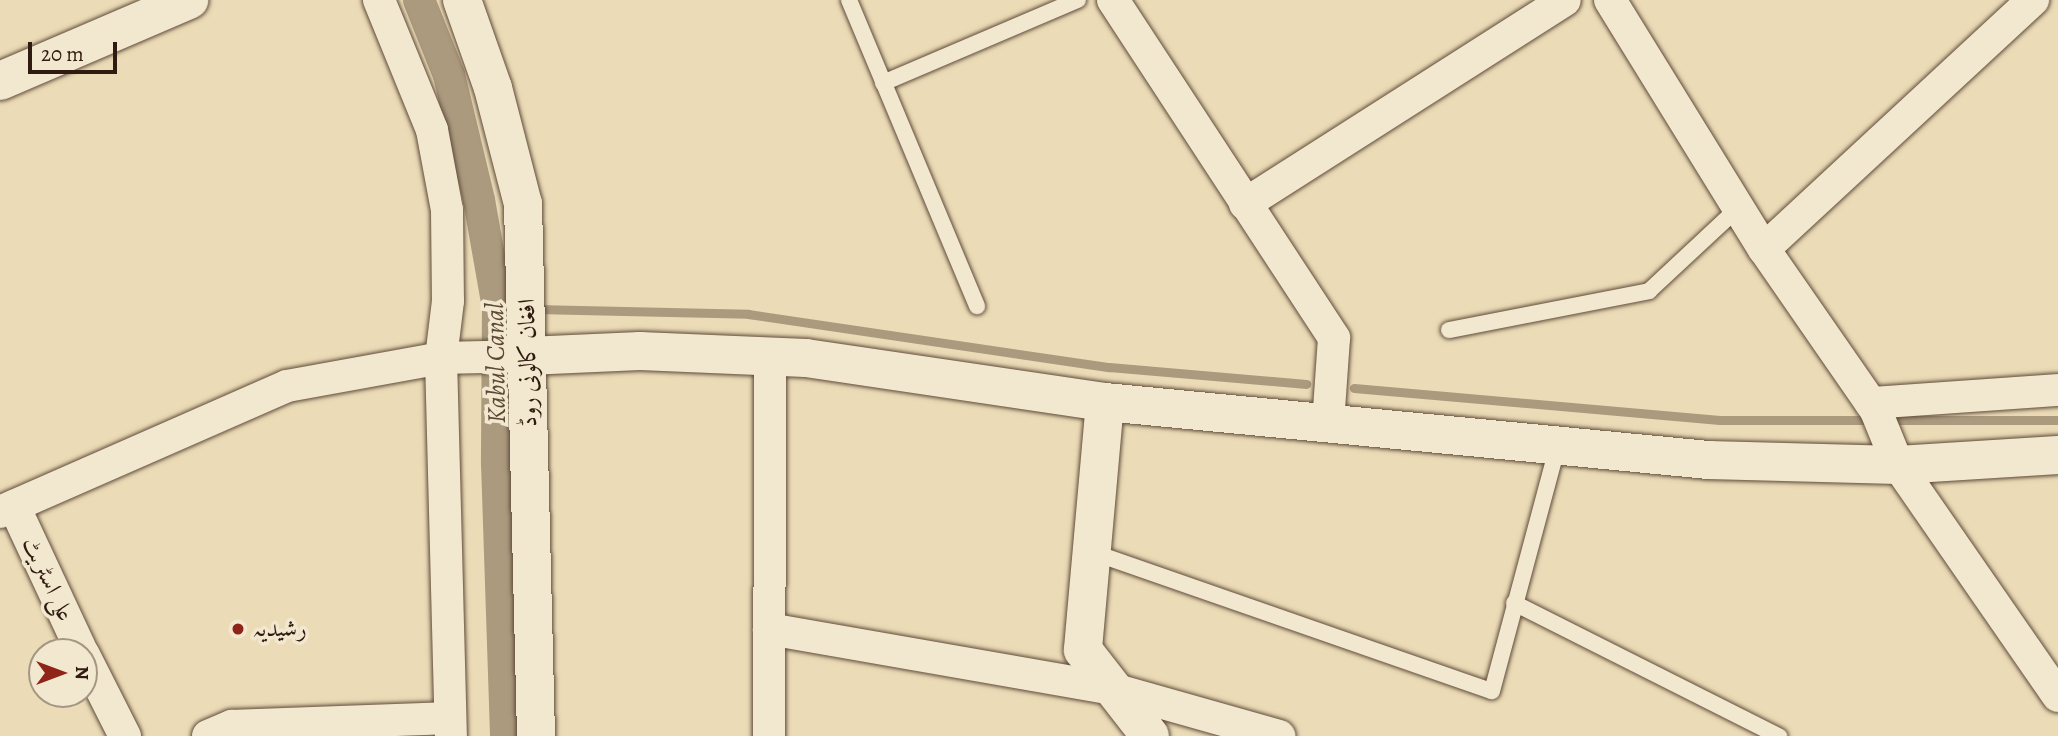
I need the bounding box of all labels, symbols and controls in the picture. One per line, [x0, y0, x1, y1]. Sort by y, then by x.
scale bar [32, 28, 121, 72]
text: 20 m [41, 40, 84, 68]
street label: افغان کالونی روڈ [512, 299, 544, 427]
water label: Kabul Canal [479, 302, 513, 424]
street label: علی اسٹریٹ [16, 532, 80, 626]
place label: رشیدیہ [252, 615, 307, 643]
marker: رشیدیہ [230, 621, 246, 637]
north arrow [28, 638, 98, 708]
text: N [69, 666, 95, 680]

